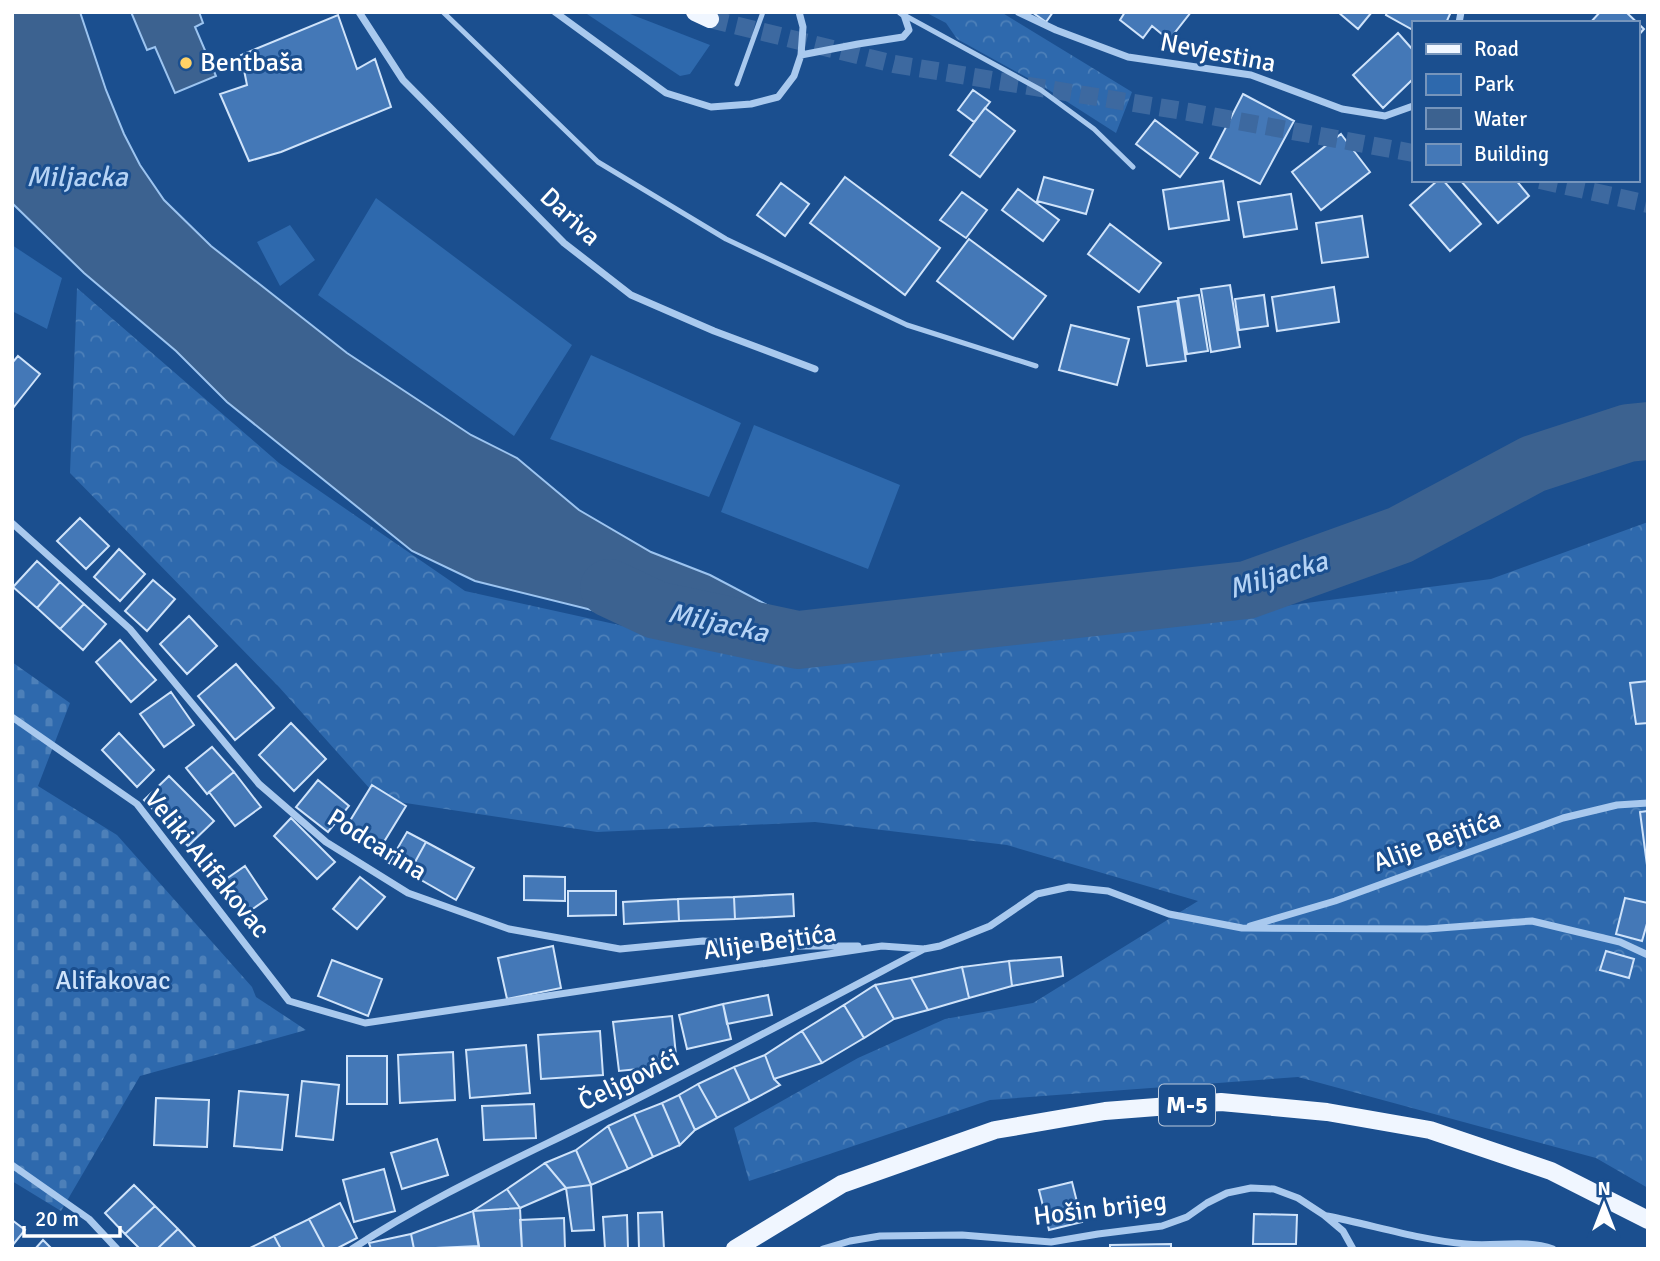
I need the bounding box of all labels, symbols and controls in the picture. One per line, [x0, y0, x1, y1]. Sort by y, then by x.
legend [1412, 21, 1639, 182]
street label: Nevjestina [1157, 26, 1279, 80]
text: Road [1474, 36, 1519, 62]
place label: Bentbaša [200, 47, 303, 79]
marker: Bentbaša [178, 55, 194, 71]
text: Park [1474, 71, 1515, 97]
text: Water [1474, 106, 1527, 132]
text: Building [1474, 141, 1549, 167]
water label: Miljacka [26, 160, 129, 194]
street label: Dariva [533, 181, 607, 253]
water label: Miljacka [1224, 544, 1332, 606]
water label: Miljacka [665, 596, 772, 650]
street label: Veliki Alifakovac [137, 783, 277, 945]
street label: Podcarina [321, 802, 433, 888]
street label: Alije Bejtića [1369, 803, 1505, 879]
street label: Alije Bejtića [702, 917, 838, 967]
park label: Alifakovac [56, 965, 170, 997]
street label: Čeljgovići [573, 1042, 685, 1118]
road number: M-5 [1159, 1084, 1215, 1126]
north arrow [1569, 1170, 1639, 1240]
text: N [1597, 1177, 1611, 1201]
street label: Hošin brijeg [1031, 1185, 1169, 1233]
scale bar [24, 1194, 121, 1238]
text: 20 m [35, 1206, 79, 1232]

